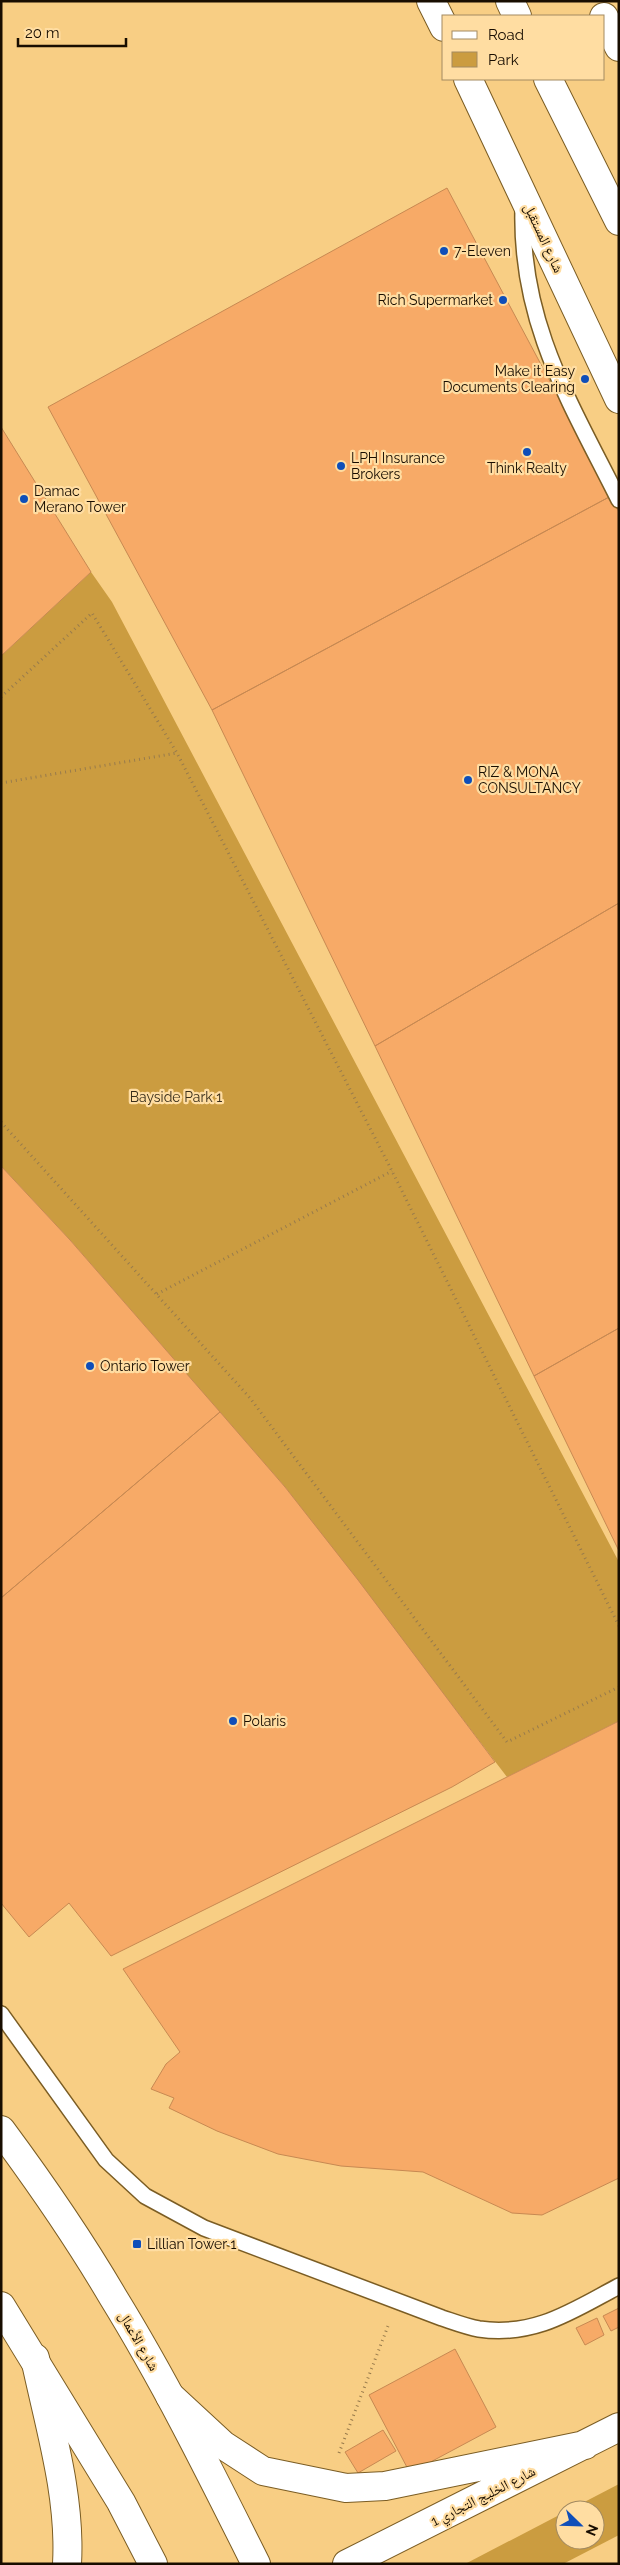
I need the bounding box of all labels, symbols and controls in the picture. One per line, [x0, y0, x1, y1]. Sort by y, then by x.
scale bar [18, 15, 125, 47]
legend [442, 15, 605, 80]
text: 20 m [25, 24, 60, 42]
text: Road [488, 26, 524, 44]
text: Park [488, 51, 519, 69]
street label: شارع المستقبل [519, 201, 567, 276]
place label: 7-Eleven [454, 243, 511, 259]
marker: 7-Eleven [438, 245, 450, 257]
place label: Rich Supermarket [378, 292, 493, 308]
marker: Rich Supermarket [497, 294, 509, 306]
place label: Make it Easy Documents Clearing [442, 363, 575, 395]
marker: Make it Easy Documents Clearing [579, 373, 591, 385]
marker: Think Realty [521, 446, 533, 458]
place label: LPH Insurance Brokers [351, 450, 445, 482]
marker: LPH Insurance Brokers [335, 460, 347, 472]
place label: Think Realty [487, 460, 567, 476]
place label: Damac Merano Tower [34, 483, 126, 515]
marker: Damac Merano Tower [18, 493, 30, 505]
place label: RIZ & MONA CONSULTANCY [478, 764, 581, 796]
marker: RIZ & MONA CONSULTANCY [462, 774, 474, 786]
park label: Bayside Park 1 [130, 1089, 222, 1105]
place label: Ontario Tower [100, 1358, 190, 1374]
marker: Ontario Tower [84, 1360, 96, 1372]
place label: Polaris [243, 1713, 286, 1729]
marker: Polaris [227, 1715, 239, 1727]
place label: Lillian Tower 1 [147, 2236, 236, 2252]
marker: Lillian Tower 1 [131, 2238, 143, 2250]
street label: شارع الأعمال [114, 2309, 162, 2374]
street label: شارع الخليج التجاري 1 [428, 2463, 539, 2532]
north arrow [555, 2500, 605, 2550]
text: N [583, 2522, 601, 2538]

